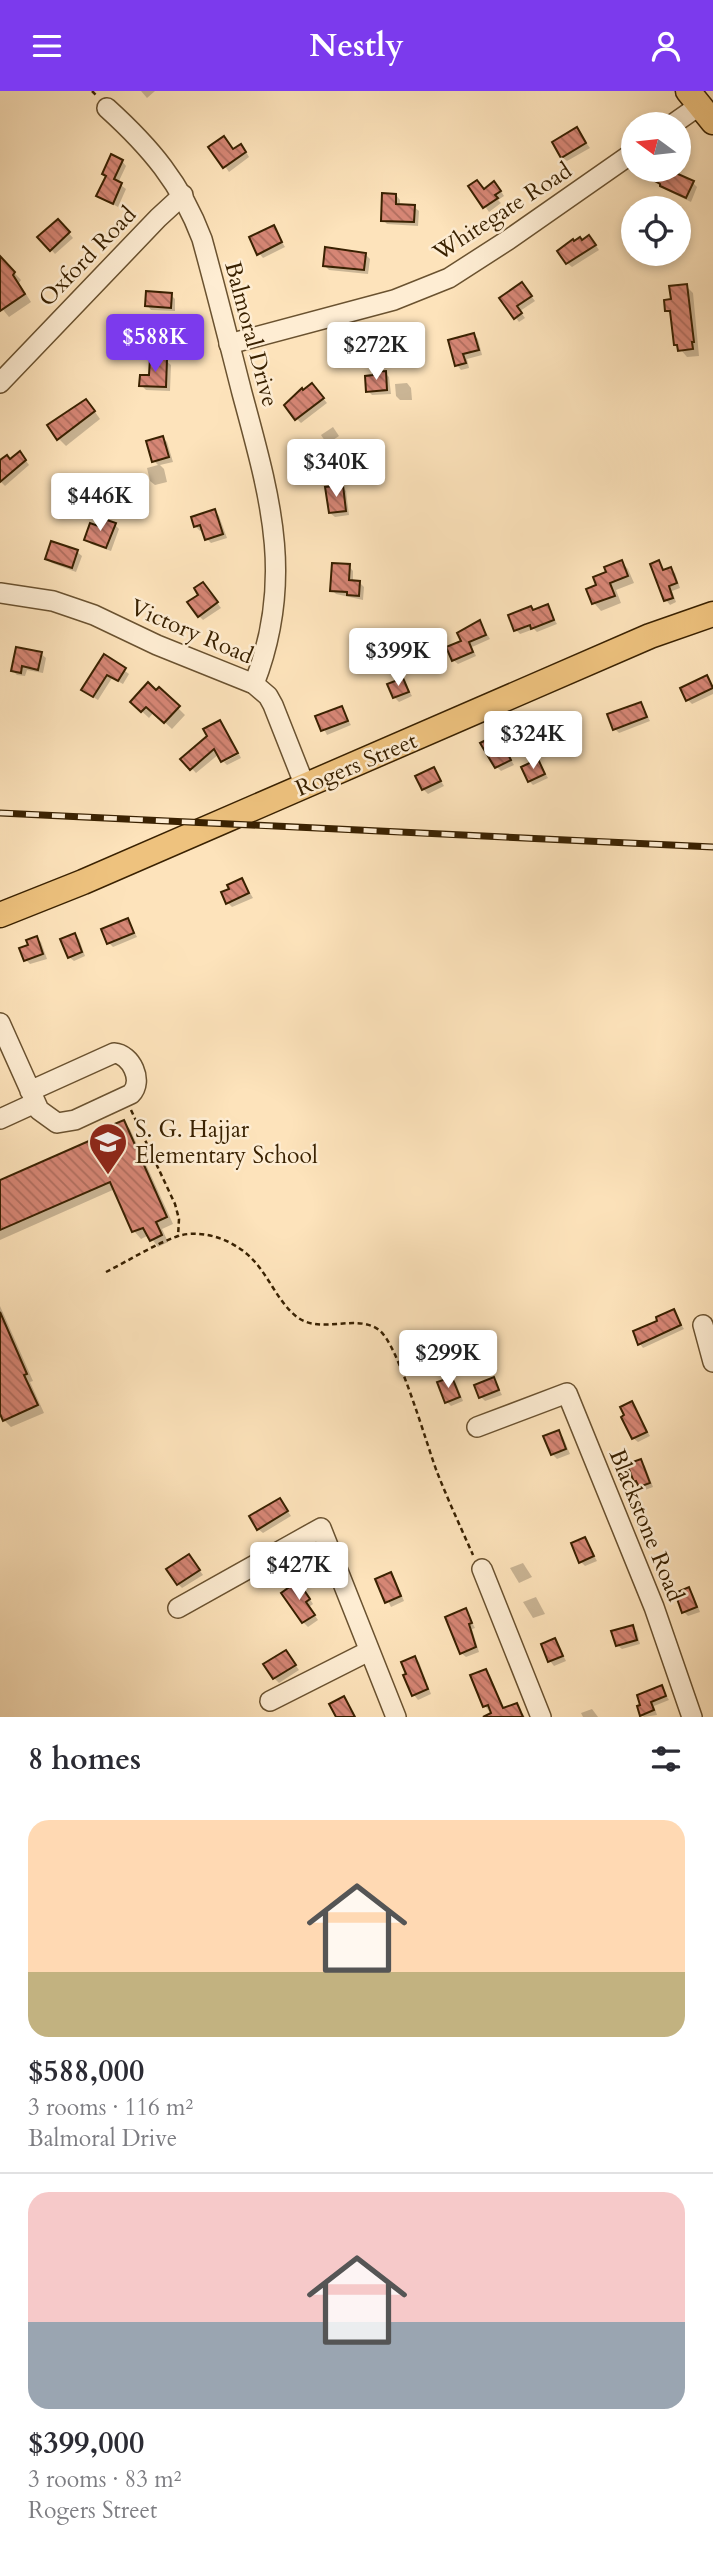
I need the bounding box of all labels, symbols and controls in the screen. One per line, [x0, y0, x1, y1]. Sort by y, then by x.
text: Nestly [309, 24, 404, 68]
icon: menu [28, 27, 66, 65]
icon: person [647, 27, 685, 65]
north arrow [621, 112, 691, 182]
map controls [621, 112, 691, 266]
street label: Whitegate Road [426, 155, 578, 268]
button: locate [621, 196, 691, 266]
street label: Oxford Road [32, 199, 144, 313]
street label: Balmoral Drive [217, 258, 286, 410]
pin: $588K [106, 315, 204, 374]
text: $588K [122, 321, 188, 352]
pin: $272K [327, 323, 425, 382]
text: $272K [343, 329, 409, 360]
pin: $340K [287, 439, 385, 499]
text: $340K [303, 446, 369, 477]
pin: $446K [51, 473, 149, 533]
text: $446K [67, 480, 133, 511]
street label: Victory Road [126, 592, 259, 672]
pin: $399K [349, 629, 447, 688]
text: $399K [365, 635, 431, 666]
pin: $324K [484, 711, 582, 771]
text: $324K [500, 718, 566, 749]
street label: Rogers Street [291, 725, 422, 804]
place label: S. G. Hajjar Elementary School [135, 1114, 318, 1171]
school or university icon: S. G. Hajjar Elementary School [87, 1121, 129, 1176]
pin: $299K [399, 1331, 497, 1390]
text: $299K [415, 1337, 481, 1368]
street label: Blackstone Road [602, 1444, 692, 1607]
pin: $427K [250, 1543, 348, 1602]
text: $427K [266, 1549, 332, 1580]
text: 8 homes [28, 1739, 141, 1780]
icon: filters [647, 1740, 685, 1778]
icon: home [294, 1865, 420, 1991]
text: $588,000 [28, 2051, 144, 2092]
text: 3 rooms · 116 m² [28, 2092, 193, 2123]
text: Balmoral Drive [28, 2123, 177, 2154]
icon: home [294, 2237, 420, 2363]
text: $399,000 [28, 2423, 144, 2464]
text: 3 rooms · 83 m² [28, 2464, 181, 2495]
text: Rogers Street [28, 2495, 157, 2526]

